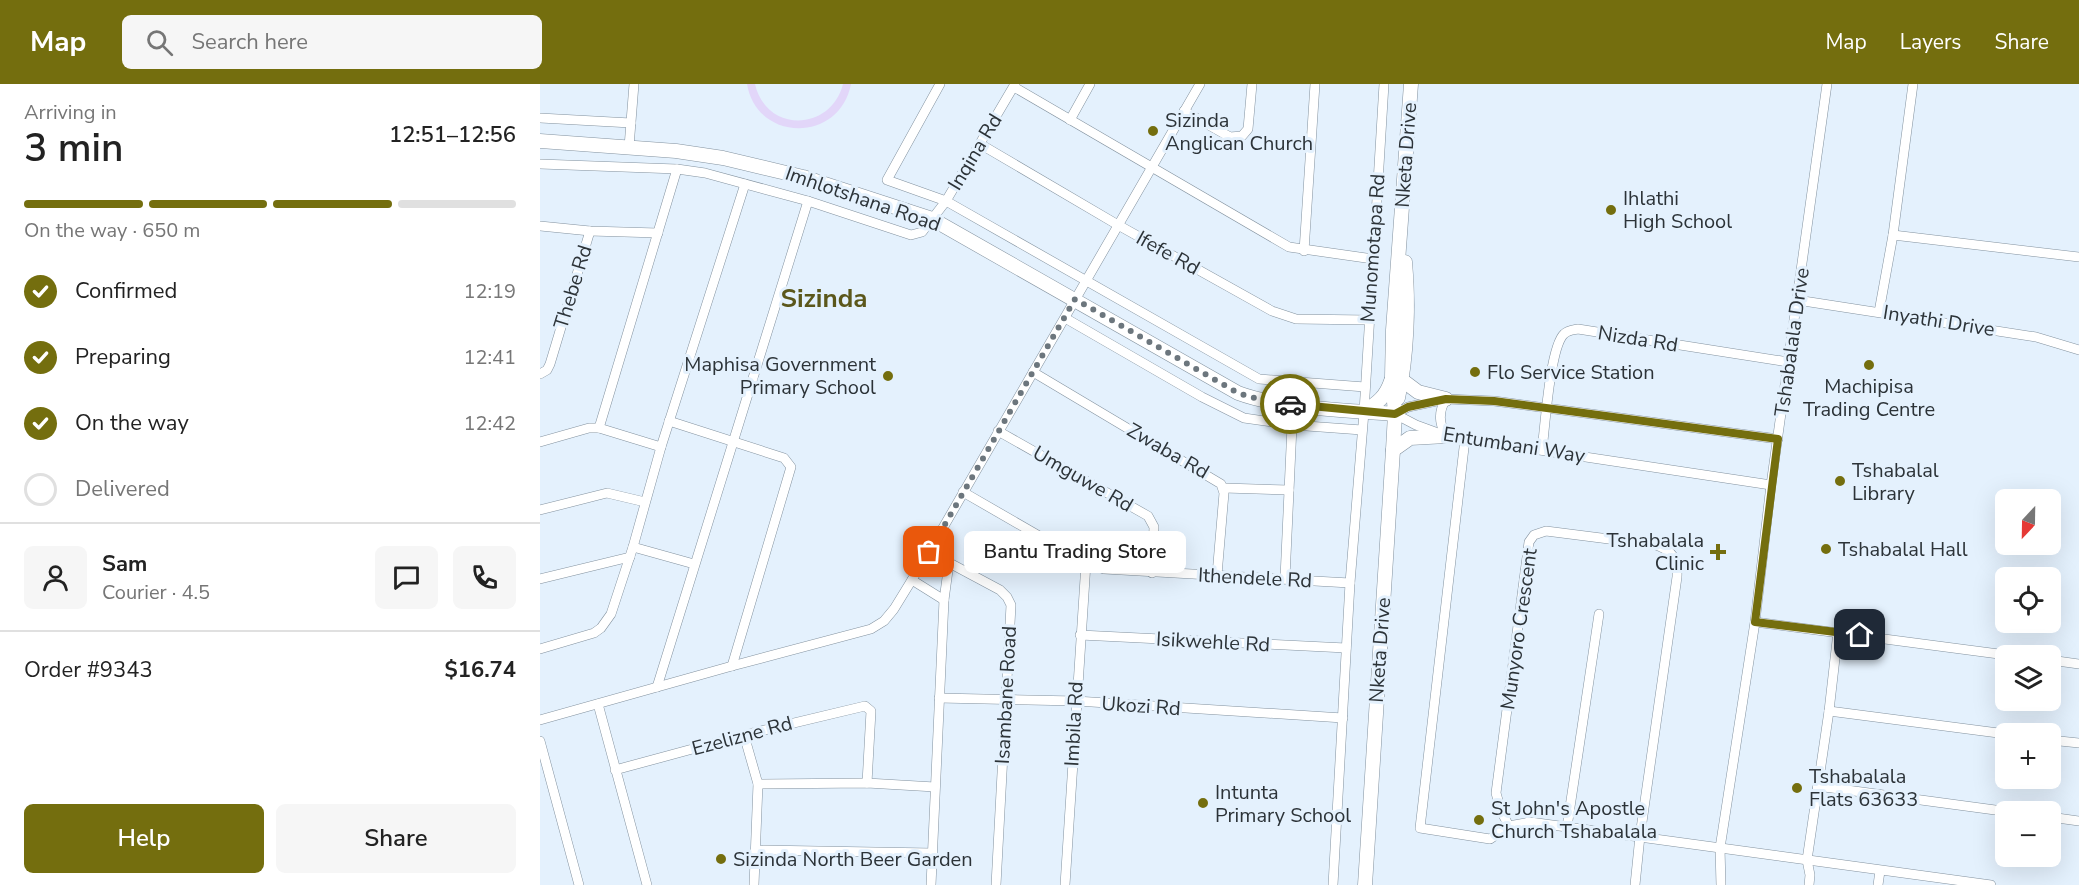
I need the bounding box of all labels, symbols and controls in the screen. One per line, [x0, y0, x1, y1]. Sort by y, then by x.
search box [122, 15, 542, 69]
text: Map [30, 23, 86, 61]
icon: search [143, 26, 176, 59]
text: Search here [191, 27, 308, 57]
text: Map [1825, 28, 1867, 56]
text: Layers [1900, 28, 1961, 56]
text: Share [1994, 28, 2049, 56]
text: Arriving in [24, 99, 117, 126]
street label: Nketa Drive [1389, 102, 1423, 208]
place label: Sizinda Anglican Church [1165, 107, 1313, 157]
street label: Inqina Rd [942, 109, 1008, 195]
text: 12:51–12:56 [389, 120, 516, 150]
text: 3 min [24, 122, 123, 175]
marker: Sizinda Anglican Church [1146, 124, 1160, 138]
street label: Imhlotshana Road [782, 160, 944, 238]
street label: Munomotapa Rd [1354, 173, 1392, 323]
place label: Ihlathi High School [1623, 185, 1732, 235]
marker: Ihlathi High School [1604, 203, 1618, 217]
text: On the way · 650 m [24, 217, 200, 244]
street label: Ifefe Rd [1131, 224, 1205, 282]
street label: Thebe Rd [547, 242, 599, 332]
street label: Tshabalala Drive [1768, 266, 1816, 418]
icon: check [24, 275, 57, 308]
text: Confirmed [75, 276, 177, 306]
text: 12:19 [463, 278, 516, 305]
district label: Sizinda [780, 281, 868, 316]
street label: Inyathi Drive [1881, 299, 1997, 343]
street label: Nizda Rd [1596, 319, 1680, 359]
icon: check [24, 341, 57, 374]
text: Preparing [75, 342, 171, 372]
text: 12:41 [463, 344, 516, 371]
place label: Maphisa Government Primary School [684, 351, 877, 401]
marker: Machipisa Trading Centre [1862, 358, 1876, 372]
place label: Flo Service Station [1487, 359, 1655, 386]
marker: Flo Service Station [1468, 365, 1482, 379]
marker: Maphisa Government Primary School [881, 369, 895, 383]
place label: Machipisa Trading Centre [1803, 373, 1935, 423]
courier [1260, 374, 1320, 434]
icon: car [1274, 388, 1307, 421]
icon: check [24, 407, 57, 440]
text: On the way [75, 408, 189, 438]
text: 12:42 [463, 410, 516, 437]
street label: Zwaba Rd [1122, 417, 1214, 485]
street label: Entumbani Way [1441, 420, 1588, 470]
street label: Umguwe Rd [1028, 439, 1138, 519]
place label: Tshabalal Library [1852, 457, 1939, 507]
text: Delivered [75, 474, 170, 504]
marker: Tshabalal Library [1833, 474, 1847, 488]
north arrow [1995, 489, 2061, 555]
map controls [1995, 489, 2061, 867]
pin [903, 526, 954, 577]
place label: Tshabalala Clinic [1607, 527, 1704, 577]
callout: Bantu Trading Store [965, 531, 1187, 573]
icon: bag [912, 535, 945, 568]
place label: Tshabalal Hall [1838, 536, 1968, 563]
text: Bantu Trading Store [984, 538, 1166, 565]
marker: Tshabalal Hall [1819, 542, 1833, 556]
marker: Tshabalala Clinic [1709, 543, 1727, 561]
street label: Munyoro Crescent [1494, 545, 1544, 712]
button: person [24, 546, 87, 609]
button: chat [375, 546, 438, 609]
button: phone [453, 546, 516, 609]
text: Sam [102, 549, 147, 579]
street label: Ithendele Rd [1197, 562, 1313, 594]
button: locate [1995, 567, 2061, 633]
text: Courier · 4.5 [102, 579, 210, 606]
street label: Nketa Drive [1363, 597, 1397, 703]
pin [1834, 609, 1885, 660]
icon: home [1843, 618, 1876, 651]
street label: Isambane Road [989, 625, 1023, 765]
street label: Isikwehle Rd [1155, 626, 1271, 658]
button: layers [1995, 645, 2061, 711]
text: Order #9343 [24, 655, 153, 685]
text: $16.74 [445, 655, 516, 685]
street label: Imbila Rd [1058, 681, 1090, 767]
street label: Ukozi Rd [1101, 690, 1181, 722]
street label: Ezelizne Rd [689, 710, 795, 762]
button: + [1995, 723, 2061, 789]
place label: Tshabalala Flats 63633 [1809, 763, 1918, 813]
place label: Intunta Primary School [1215, 779, 1351, 829]
marker: Tshabalala Flats 63633 [1790, 781, 1804, 795]
place label: St John's Apostle Church Tshabalala [1491, 795, 1657, 845]
marker: Intunta Primary School [1196, 796, 1210, 810]
button: − [1995, 801, 2061, 867]
button: Help [24, 804, 264, 873]
button: Share [276, 804, 516, 873]
marker: St John's Apostle Church Tshabalala [1472, 813, 1486, 827]
place label: Sizinda North Beer Garden [733, 846, 973, 873]
marker: Sizinda North Beer Garden [714, 852, 728, 866]

